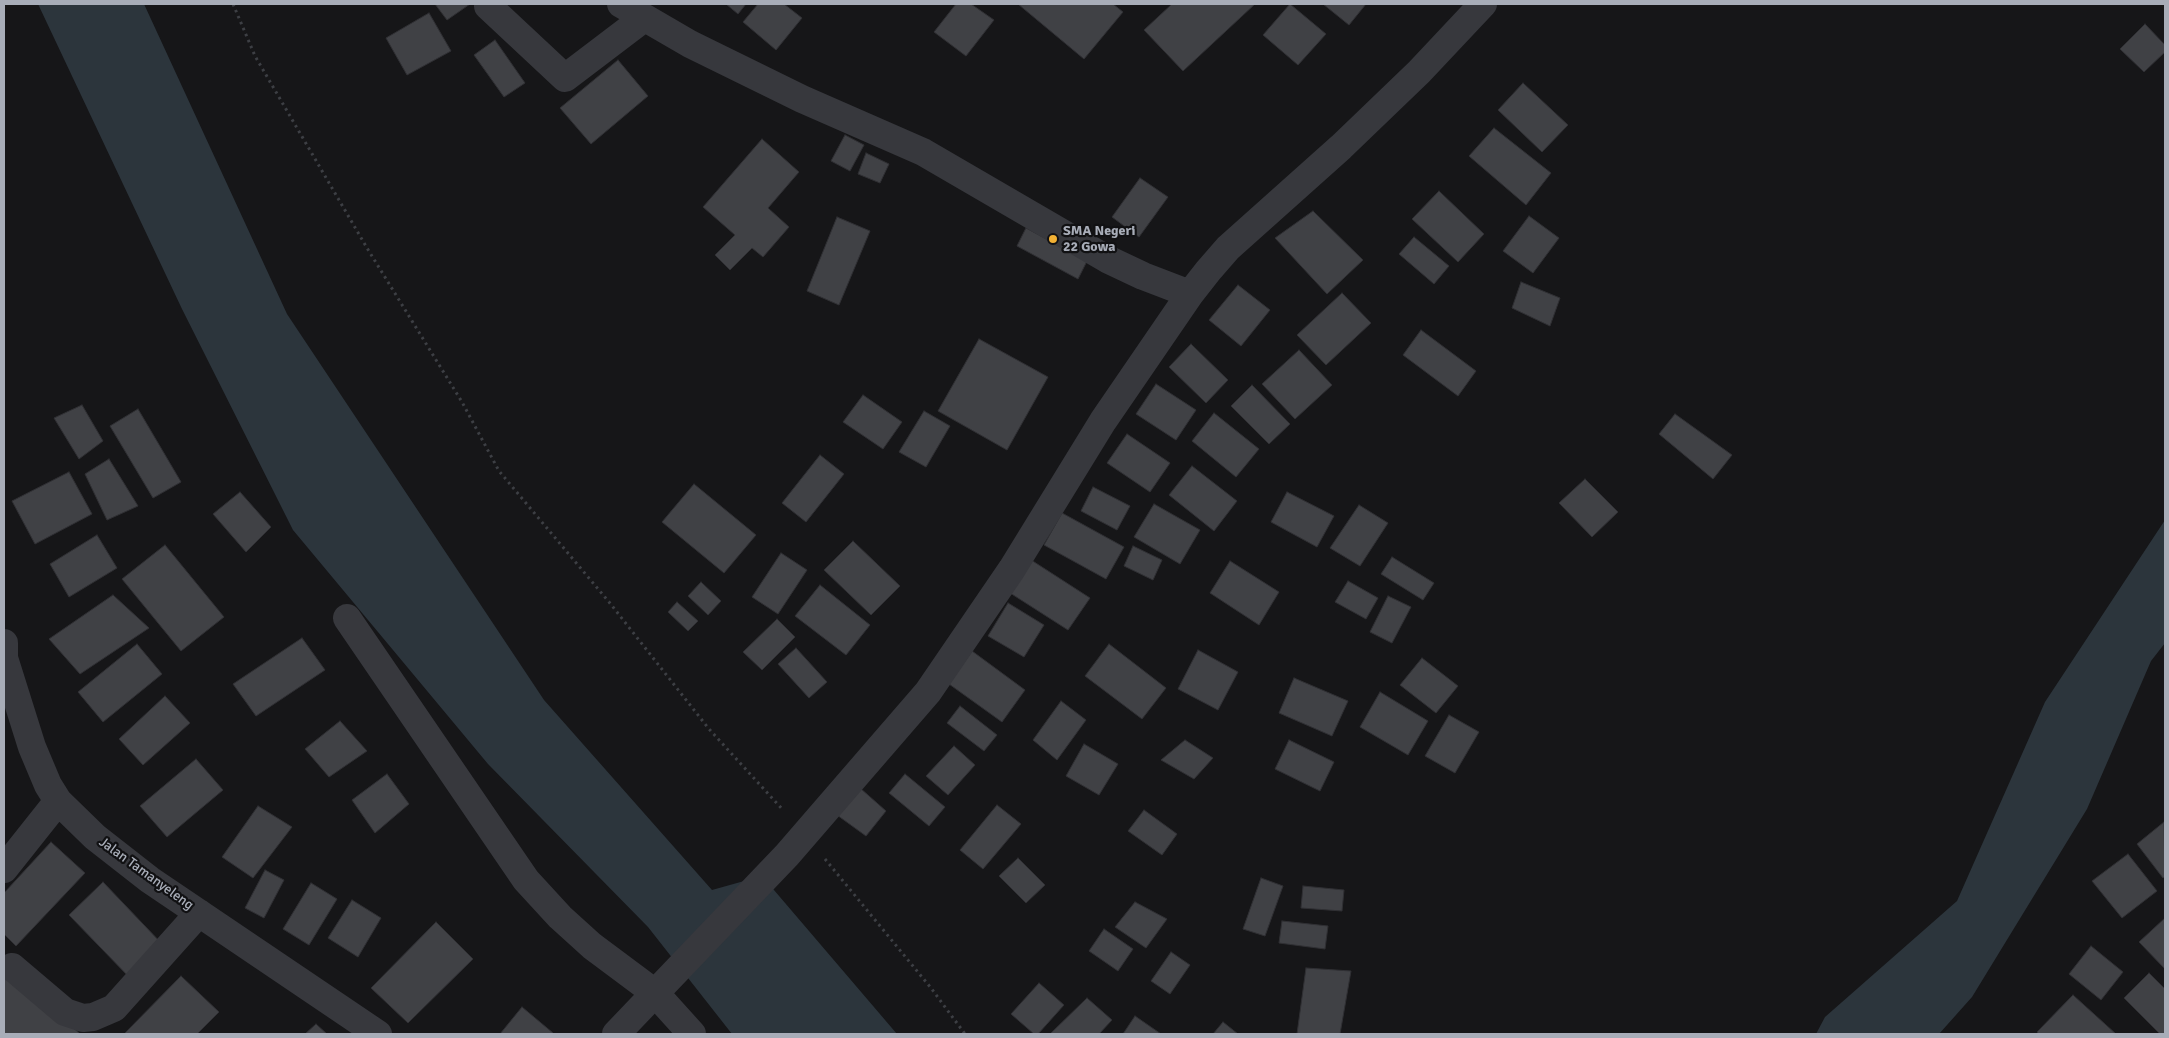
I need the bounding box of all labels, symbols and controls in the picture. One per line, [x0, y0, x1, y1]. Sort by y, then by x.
place label: SMA Negeri 22 Gowa [1063, 223, 1136, 256]
marker: SMA Negeri 22 Gowa [1047, 233, 1059, 245]
street label: Jalan Tamanyeleng [95, 834, 197, 914]

